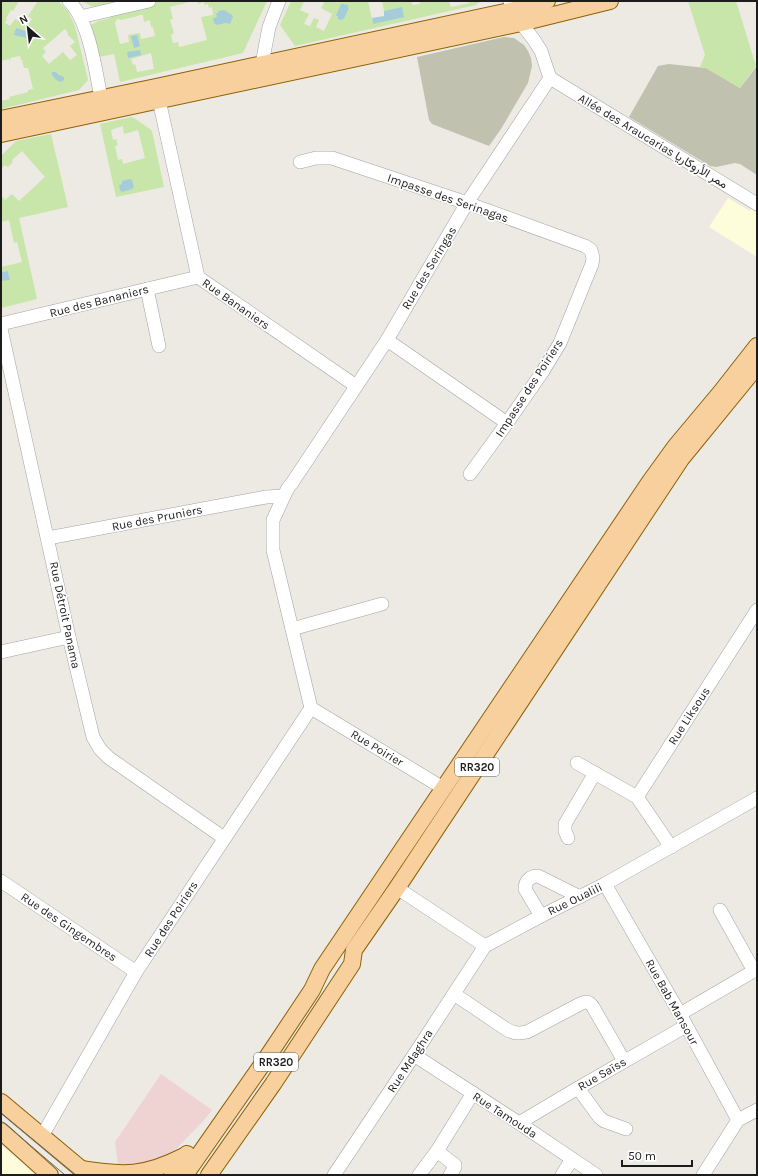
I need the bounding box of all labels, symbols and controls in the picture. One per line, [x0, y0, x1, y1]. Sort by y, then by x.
north arrow [8, 8, 48, 48]
text: N [17, 12, 30, 27]
street label: Allée des Araucarias ممر الأروكاريا [575, 91, 730, 192]
street label: Impasse des Serinagas [386, 171, 510, 225]
street label: Rue des Seringas [399, 224, 459, 312]
street label: Rue Bananiers [200, 276, 272, 332]
street label: Rue des Bananiers [48, 282, 150, 320]
street label: Impasse des Poiriers [492, 336, 566, 440]
street label: Rue des Pruniers [111, 502, 203, 534]
street label: Rue Détroit Panama [47, 560, 83, 670]
street label: Rue Liksous [665, 685, 713, 747]
street label: Rue Poirier [348, 727, 406, 769]
road number: RR320 [455, 758, 499, 776]
street label: Rue des Poiriers [141, 878, 201, 960]
street label: Rue Oualili [545, 880, 605, 918]
street label: Rue des Gingembres [18, 890, 120, 964]
street label: Rue Bab Mansour [643, 957, 702, 1048]
street label: Rue Mdaghra [384, 1027, 436, 1095]
road number: RR320 [254, 1053, 298, 1071]
street label: Rue Saïss [575, 1055, 629, 1093]
street label: Rue Tamouda [470, 1089, 540, 1141]
scale bar [622, 1142, 692, 1168]
text: 50 m [628, 1149, 656, 1163]

